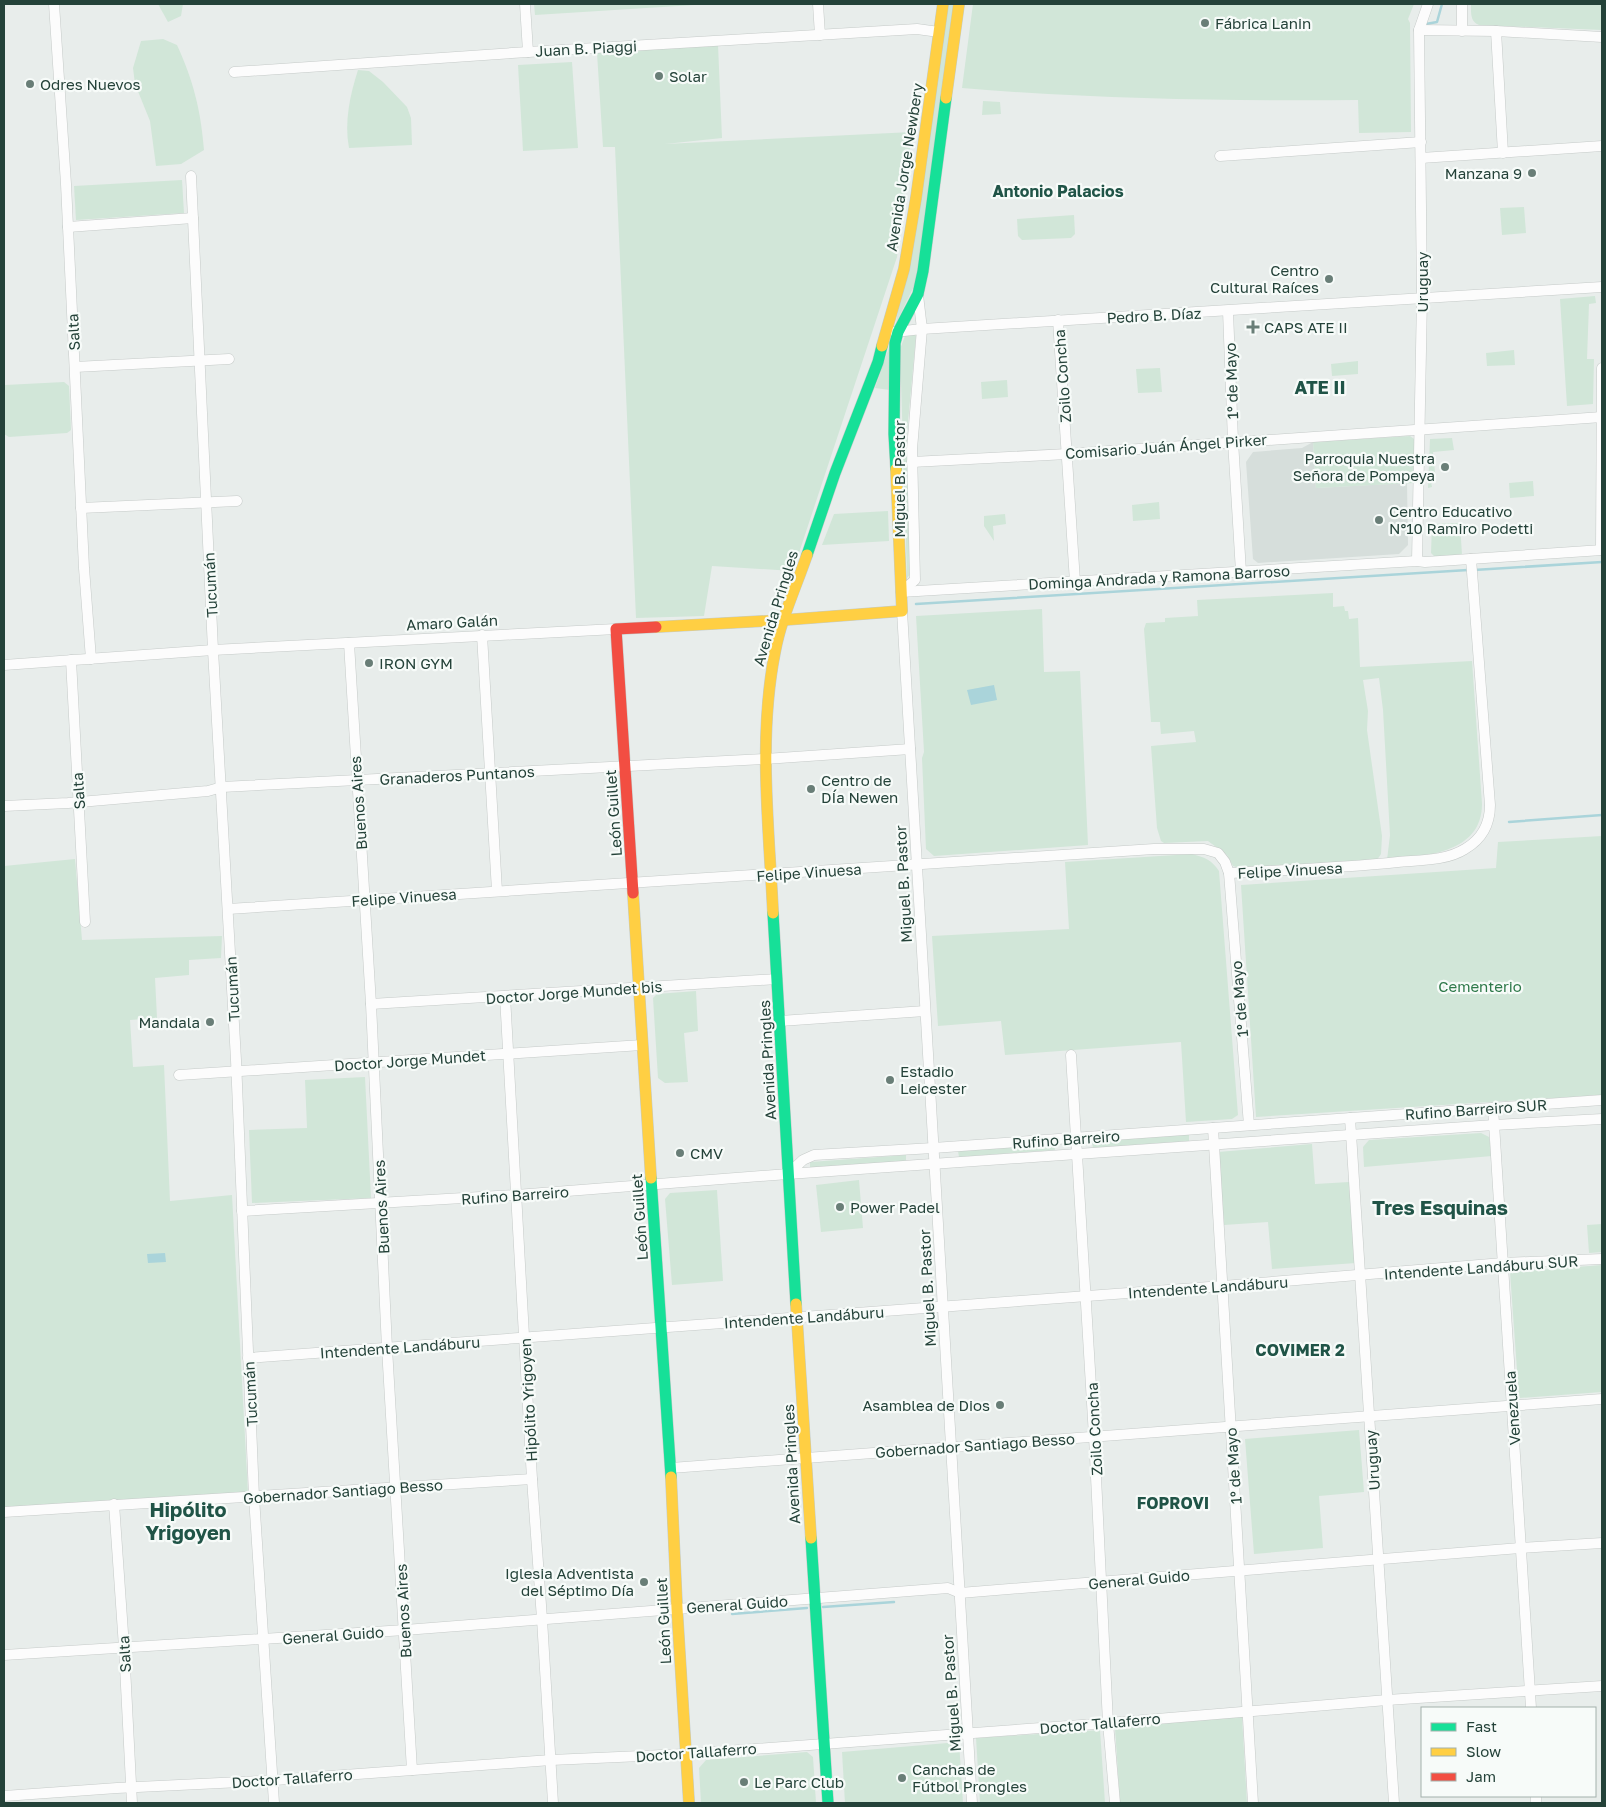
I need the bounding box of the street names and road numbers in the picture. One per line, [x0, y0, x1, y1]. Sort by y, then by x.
street label: Juan B. Piaggi [535, 36, 637, 60]
street label: Avenida Jorge Newbery [882, 81, 926, 252]
street label: Uruguay [1413, 251, 1431, 312]
street label: Pedro B. Díaz [1106, 304, 1202, 326]
street label: Salta [63, 313, 83, 351]
street label: Zoilo Concha [1050, 329, 1074, 423]
street label: 1º de Mayo [1221, 342, 1241, 420]
street label: Miguel B. Pastor [890, 420, 908, 538]
street label: Comisario Juán Ángel Pirker [1064, 430, 1268, 462]
street label: Avenida Pringles [749, 548, 801, 668]
street label: Tucumán [199, 552, 221, 618]
street label: Dominga Andrada y Ramona Barroso [1028, 561, 1290, 593]
street label: Amaro Galán [406, 611, 498, 633]
street label: Buenos Aires [346, 755, 370, 851]
street label: Granaderos Puntanos [379, 762, 535, 788]
street label: León Guillet [601, 769, 625, 857]
street label: Salta [68, 772, 88, 810]
street label: Miguel B. Pastor [891, 825, 915, 943]
street label: Felipe Vinuesa [1237, 858, 1343, 882]
street label: Felipe Vinuesa [756, 859, 862, 885]
street label: Felipe Vinuesa [351, 884, 457, 910]
street label: Tucumán [221, 956, 243, 1022]
street label: 1º de Mayo [1227, 960, 1251, 1038]
street label: Doctor Jorge Mundet bis [485, 977, 663, 1007]
street label: Avenida Pringles [755, 1000, 779, 1120]
street label: Doctor Jorge Mundet [334, 1046, 486, 1074]
street label: Rufino Barreiro SUR [1404, 1095, 1548, 1123]
street label: Rufino Barreiro [1012, 1126, 1120, 1152]
street label: Buenos Aires [370, 1159, 392, 1254]
street label: León Guillet [627, 1173, 651, 1261]
street label: Rufino Barreiro [461, 1182, 569, 1208]
street label: Miguel B. Pastor [915, 1229, 939, 1347]
street label: Intendente Landáburu SUR [1383, 1251, 1579, 1283]
street label: Intendente Landáburu [1127, 1272, 1289, 1302]
street label: Intendente Landáburu [723, 1302, 885, 1332]
street label: Intendente Landáburu [319, 1332, 481, 1362]
street label: Hipólito Yrigoyen [516, 1338, 540, 1462]
street label: Tucumán [239, 1361, 261, 1427]
street label: Venezuela [1500, 1370, 1524, 1446]
street label: Zoilo Concha [1083, 1382, 1105, 1476]
street label: Avenida Pringles [779, 1404, 803, 1524]
street label: 1º de Mayo [1221, 1427, 1245, 1505]
street label: Uruguay [1361, 1428, 1383, 1491]
street label: Gobernador Santiago Besso [875, 1429, 1075, 1461]
street label: Gobernador Santiago Besso [243, 1475, 443, 1507]
street label: Buenos Aires [392, 1563, 414, 1658]
street label: General Guido [1087, 1566, 1191, 1592]
street label: León Guillet [652, 1577, 674, 1665]
street label: General Guido [686, 1591, 788, 1617]
street label: General Guido [282, 1622, 384, 1648]
street label: Miguel B. Pastor [938, 1634, 964, 1752]
street label: Salta [114, 1635, 134, 1673]
street label: Doctor Tallaferro [1039, 1709, 1161, 1737]
street label: Doctor Tallaferro [635, 1739, 757, 1765]
street label: Doctor Tallaferro [231, 1765, 353, 1791]

